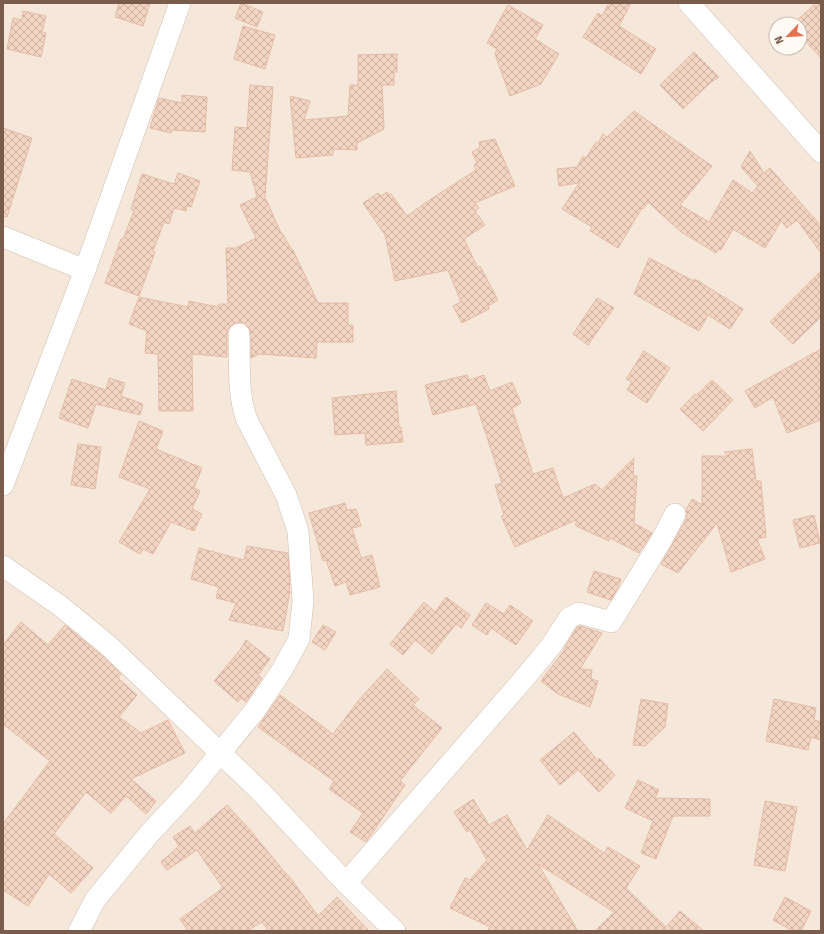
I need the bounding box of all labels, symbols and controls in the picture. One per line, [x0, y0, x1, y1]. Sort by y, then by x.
north arrow [768, 16, 808, 56]
text: N [772, 34, 787, 46]

